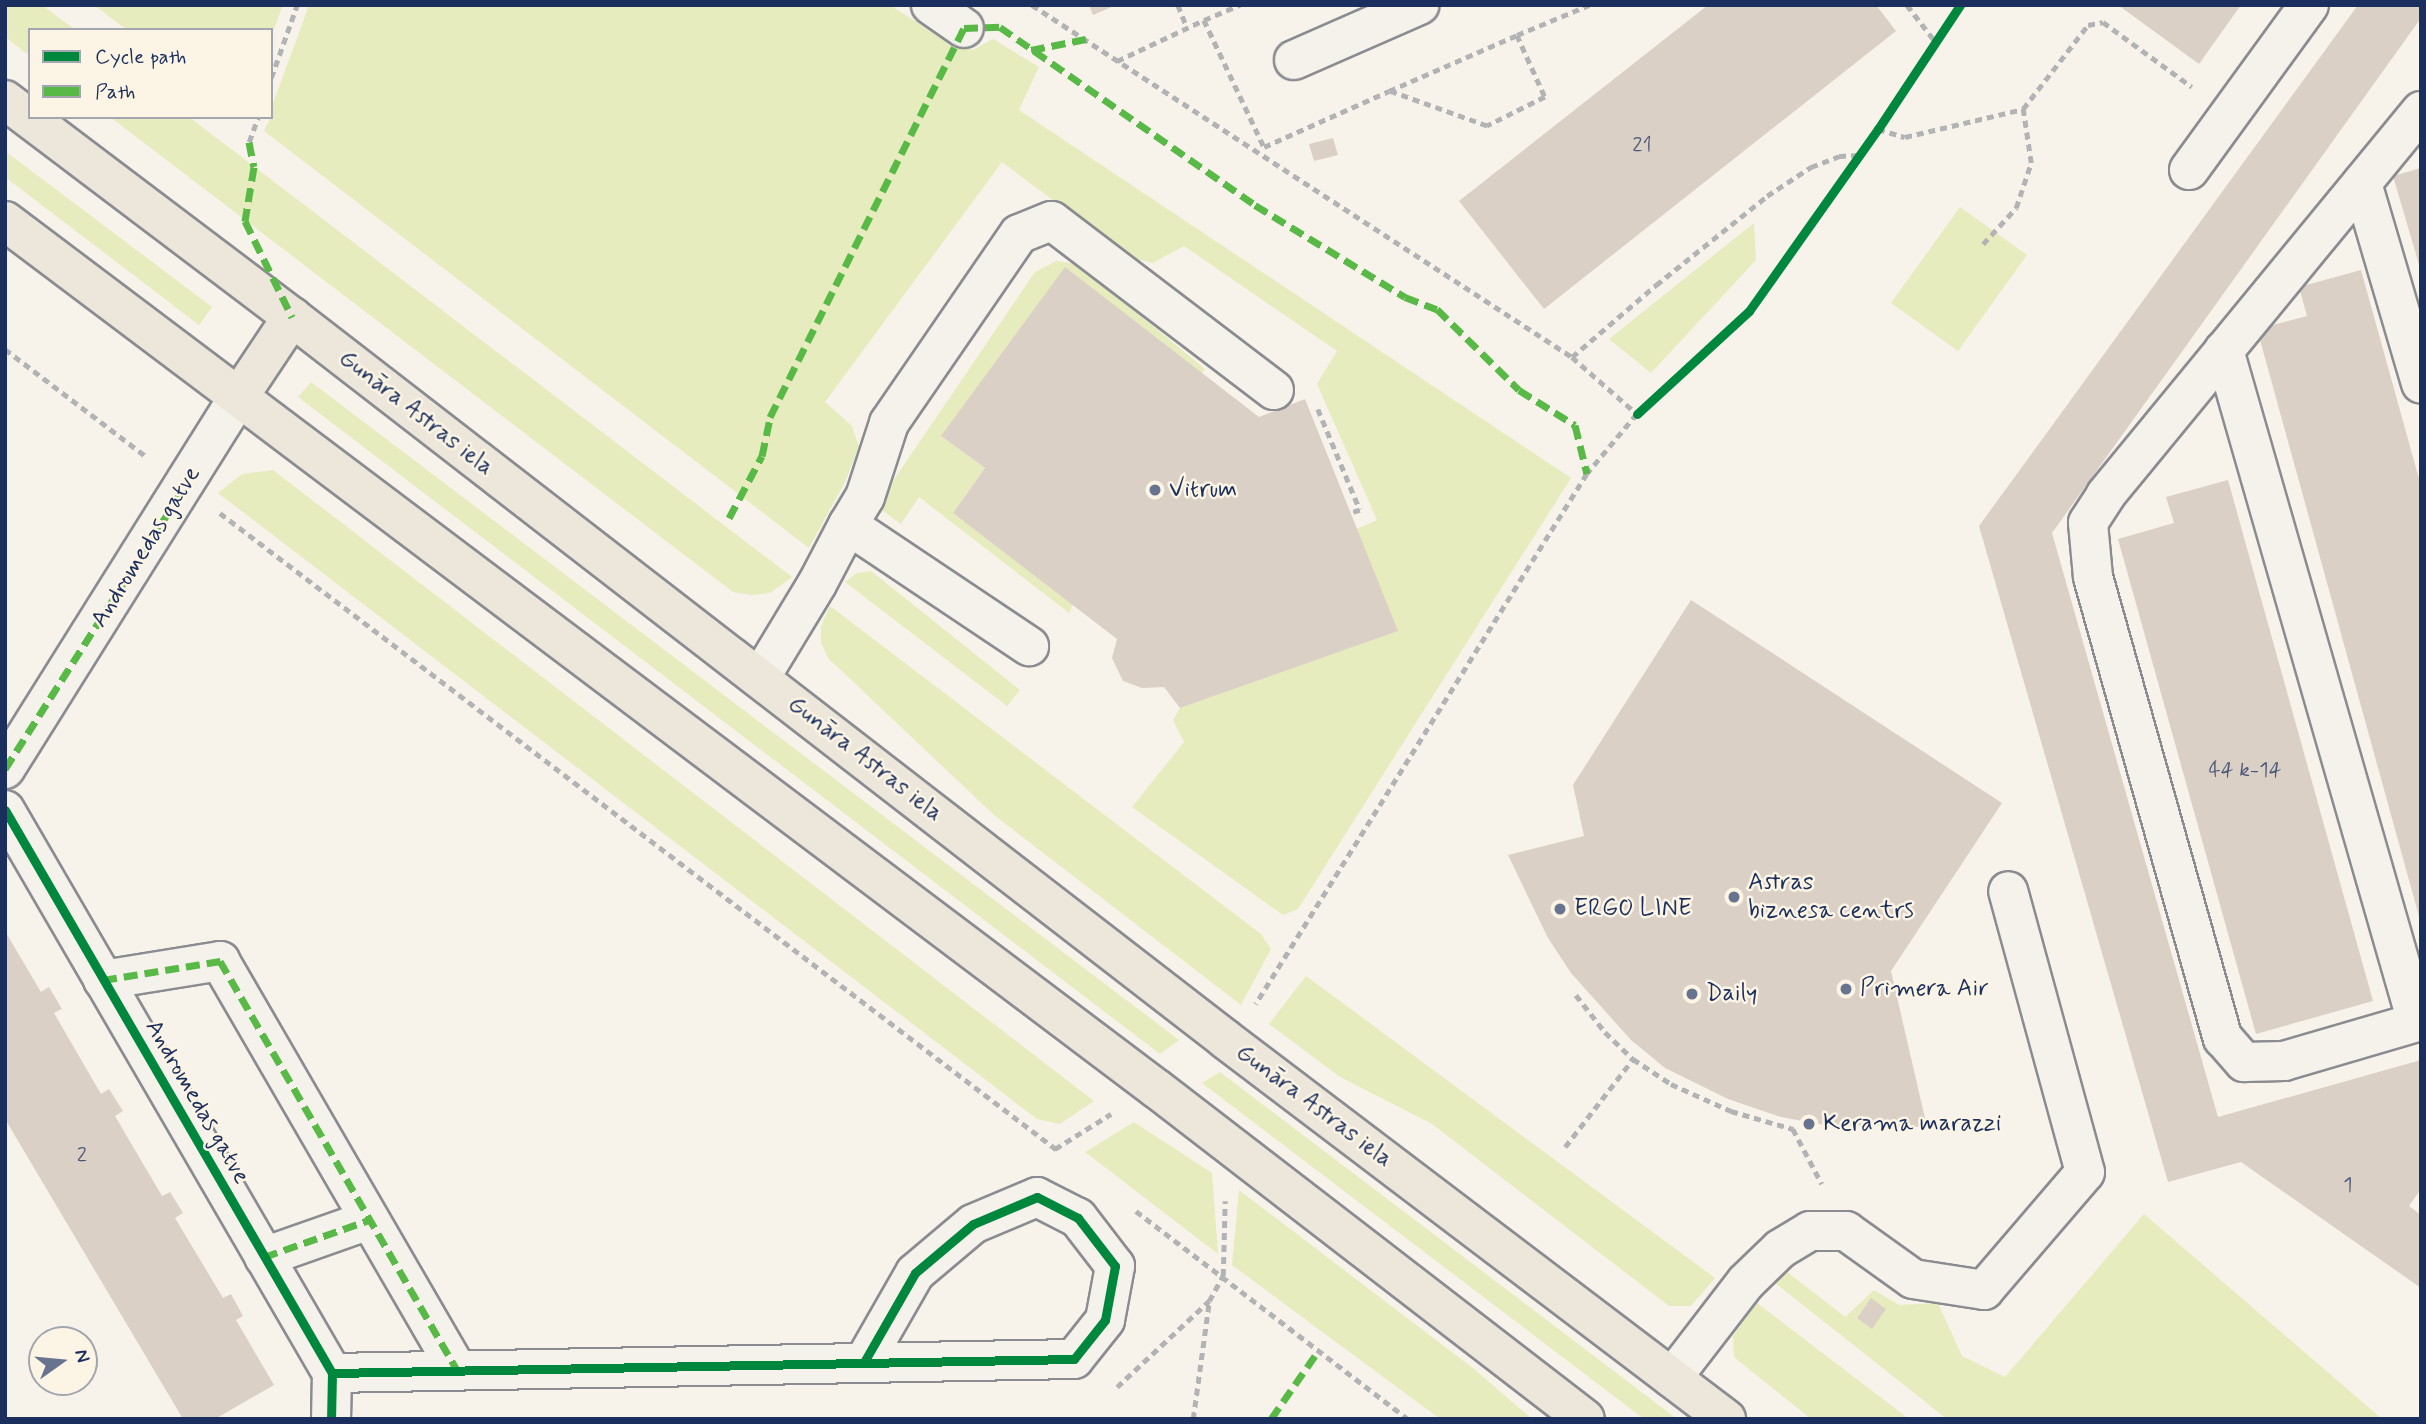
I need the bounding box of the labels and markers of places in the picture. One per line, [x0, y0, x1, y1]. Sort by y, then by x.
place label: Vitrum [1169, 476, 1237, 504]
marker: Vitrum [1147, 482, 1163, 498]
place label: Astras biznesa centrs [1748, 869, 1906, 925]
marker: Astras biznesa centrs [1726, 889, 1742, 905]
place label: ERGO LINE [1574, 895, 1700, 923]
marker: ERGO LINE [1552, 901, 1568, 917]
place label: Primera Air [1860, 975, 1989, 1003]
place label: Daily [1706, 980, 1757, 1008]
marker: Primera Air [1838, 981, 1854, 997]
marker: Daily [1684, 986, 1700, 1002]
place label: Kerama marazzi [1823, 1110, 2001, 1138]
marker: Kerama marazzi [1801, 1116, 1817, 1132]

